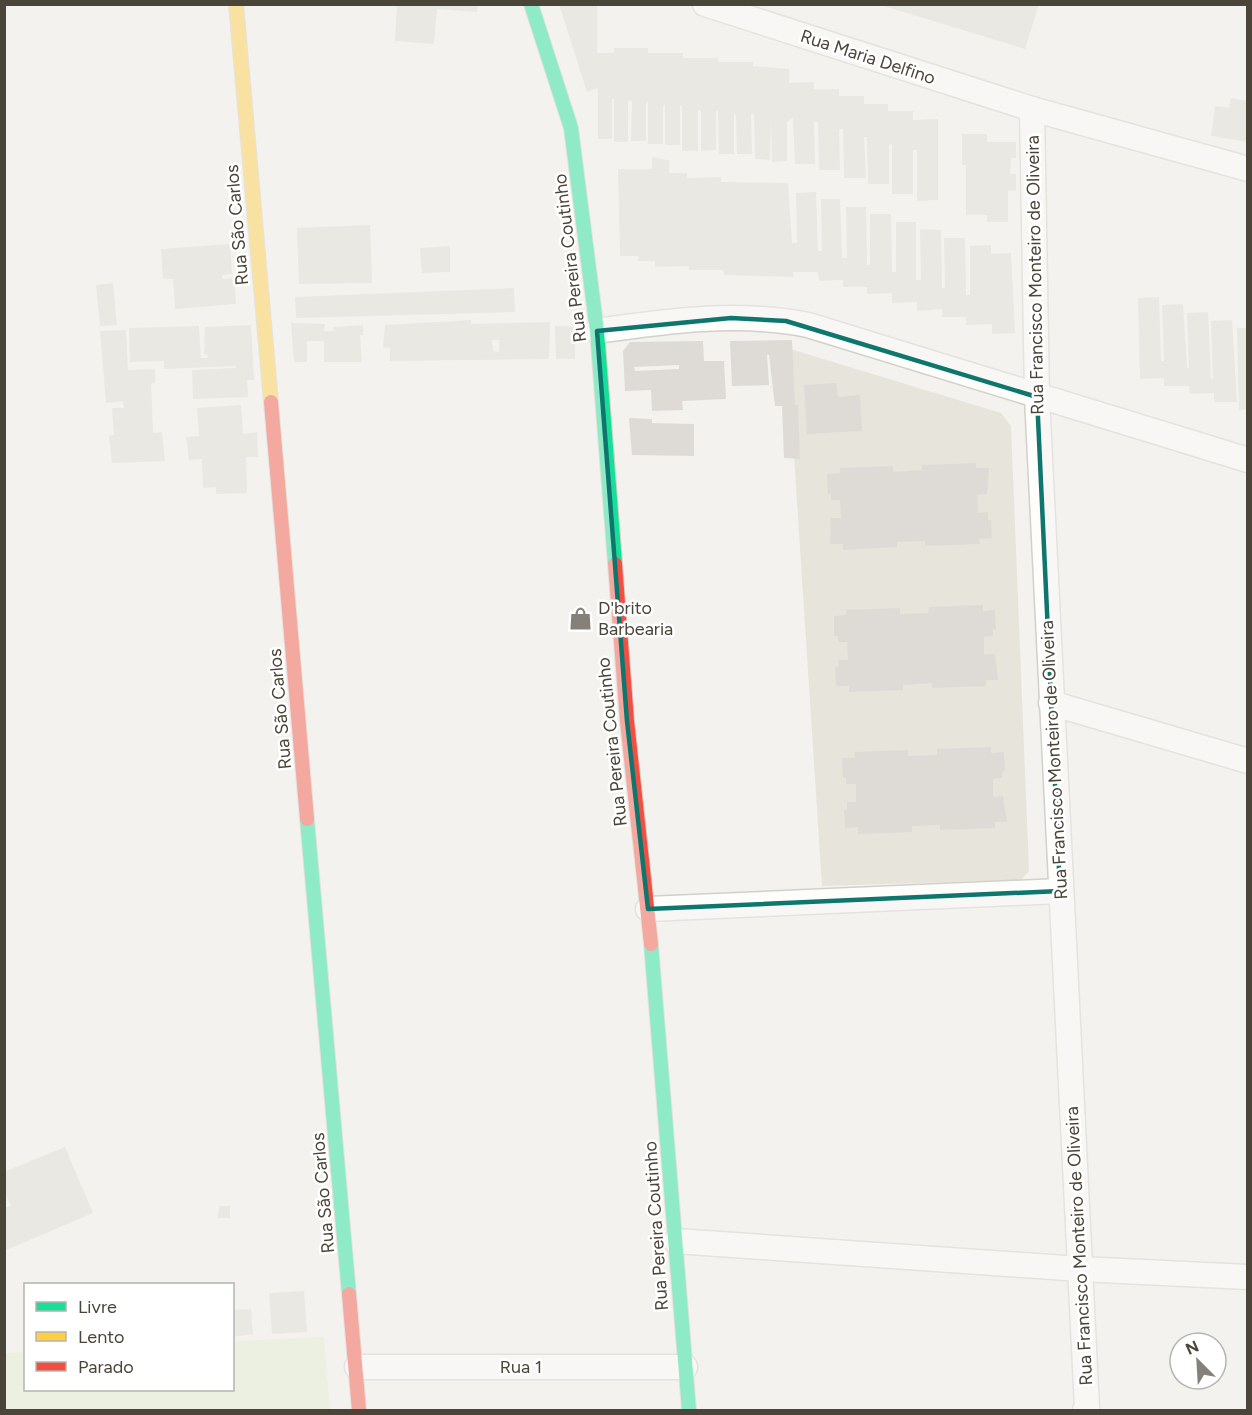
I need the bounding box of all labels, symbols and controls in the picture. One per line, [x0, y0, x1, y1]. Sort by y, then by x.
street label: Rua Maria Delfino [798, 25, 938, 89]
street label: Rua Francisco Monteiro de Oliveira [1022, 135, 1048, 415]
street label: Rua São Carlos [221, 164, 253, 286]
street label: Rua Pereira Coutinho [549, 172, 591, 344]
place label: D'brito Barbearia [598, 597, 673, 640]
shop icon: D'brito Barbearia [567, 605, 593, 631]
street label: Rua Francisco Monteiro de Oliveira [1036, 620, 1072, 900]
street label: Rua São Carlos [264, 648, 296, 770]
street label: Rua Pereira Coutinho [592, 656, 632, 828]
street label: Rua Francisco Monteiro de Oliveira [1061, 1106, 1097, 1386]
street label: Rua São Carlos [307, 1132, 339, 1254]
street label: Rua Pereira Coutinho [639, 1141, 673, 1311]
legend [24, 1283, 234, 1391]
text: Livre [78, 1296, 117, 1318]
text: Lento [78, 1326, 124, 1348]
north arrow [1168, 1331, 1228, 1391]
text: N [1183, 1337, 1202, 1359]
text: Parado [78, 1356, 134, 1378]
street label: Rua 1 [500, 1356, 542, 1378]

